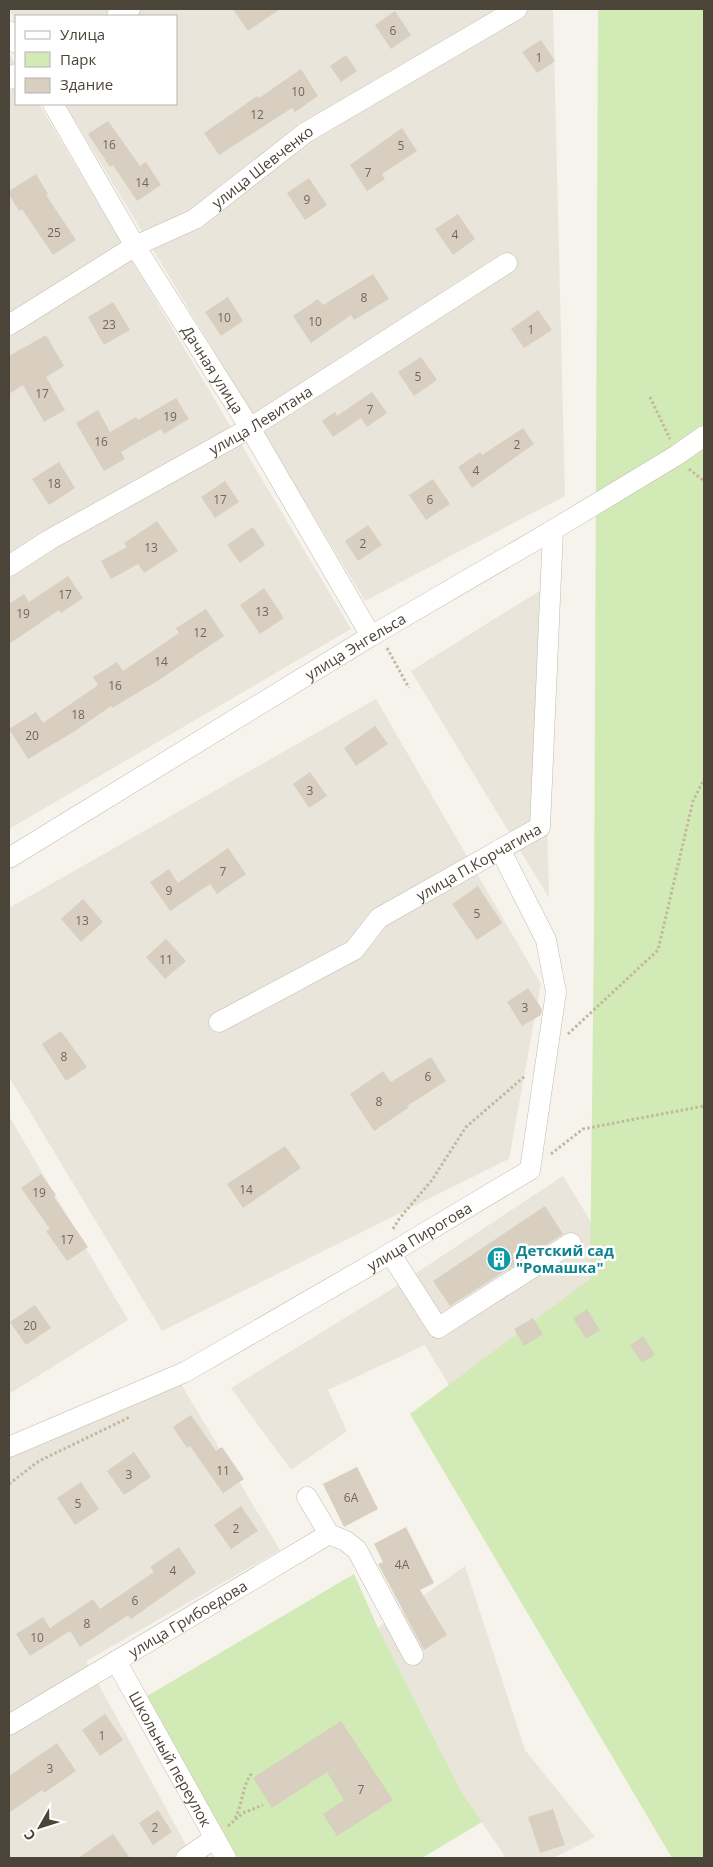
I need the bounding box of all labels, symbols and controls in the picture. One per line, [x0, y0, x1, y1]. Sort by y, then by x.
legend [15, 15, 178, 105]
house number: 6 [390, 22, 397, 39]
text: Улица [60, 24, 105, 44]
text: Парк [60, 49, 96, 69]
house number: 1 [536, 49, 542, 66]
text: Здание [60, 74, 113, 94]
house number: 10 [291, 83, 305, 100]
house number: 12 [250, 106, 264, 123]
street label: улица Шевченко [207, 120, 317, 212]
house number: 16 [102, 136, 116, 153]
house number: 5 [398, 137, 405, 154]
house number: 7 [365, 164, 372, 181]
house number: 14 [135, 174, 149, 191]
house number: 9 [304, 191, 311, 208]
house number: 25 [47, 224, 61, 241]
house number: 4 [452, 226, 459, 243]
house number: 8 [361, 289, 368, 306]
house number: 10 [217, 309, 231, 326]
house number: 10 [308, 313, 322, 330]
house number: 23 [102, 316, 116, 333]
street label: Дачная улица [178, 321, 248, 418]
house number: 1 [528, 321, 534, 338]
house number: 5 [415, 368, 422, 385]
street label: улица Левитана [205, 381, 316, 459]
house number: 17 [35, 385, 49, 402]
house number: 7 [367, 401, 374, 418]
house number: 19 [163, 408, 177, 425]
house number: 16 [94, 433, 108, 450]
house number: 2 [514, 436, 521, 453]
house number: 4 [473, 462, 480, 479]
house number: 18 [47, 475, 61, 492]
house number: 17 [213, 491, 227, 508]
house number: 6 [427, 491, 434, 508]
house number: 2 [360, 535, 367, 552]
house number: 13 [144, 539, 158, 556]
house number: 17 [58, 586, 72, 603]
house number: 13 [255, 603, 269, 620]
house number: 19 [16, 605, 30, 622]
street label: улица Энгельса [301, 608, 409, 684]
house number: 12 [193, 624, 207, 641]
house number: 14 [154, 653, 168, 670]
house number: 16 [108, 677, 122, 694]
house number: 18 [71, 706, 85, 723]
house number: 20 [25, 727, 39, 744]
house number: 3 [307, 782, 314, 799]
street label: улица П.Корчагина [412, 818, 545, 905]
house number: 7 [220, 863, 227, 880]
house number: 9 [166, 882, 173, 899]
house number: 5 [474, 905, 481, 922]
house number: 13 [75, 912, 89, 929]
house number: 11 [159, 951, 173, 968]
house number: 3 [522, 999, 529, 1016]
house number: 8 [61, 1048, 68, 1065]
house number: 6 [425, 1068, 432, 1085]
house number: 8 [376, 1093, 383, 1110]
house number: 14 [239, 1181, 253, 1198]
house number: 19 [32, 1184, 46, 1201]
street label: улица Пирогова [363, 1197, 475, 1275]
house number: 17 [60, 1231, 74, 1248]
place label: Детский сад "Ромашка" [516, 1240, 614, 1277]
building icon: Детский сад "Ромашка" [486, 1246, 512, 1272]
house number: 20 [23, 1317, 37, 1334]
house number: 11 [216, 1462, 230, 1479]
house number: 3 [126, 1466, 133, 1483]
house number: 6А [344, 1489, 359, 1506]
house number: 5 [75, 1495, 82, 1512]
house number: 2 [233, 1520, 240, 1537]
house number: 4А [395, 1556, 410, 1573]
house number: 4 [170, 1562, 177, 1579]
street label: улица Грибоедова [125, 1575, 251, 1662]
house number: 6 [132, 1592, 139, 1609]
house number: 8 [84, 1615, 91, 1632]
house number: 10 [30, 1629, 44, 1646]
street label: Школьный переулок [125, 1687, 217, 1830]
house number: 1 [99, 1727, 105, 1744]
house number: 3 [47, 1760, 54, 1777]
house number: 7 [358, 1781, 365, 1798]
north arrow [15, 1802, 65, 1852]
house number: 2 [152, 1819, 159, 1836]
text: С [19, 1826, 40, 1845]

